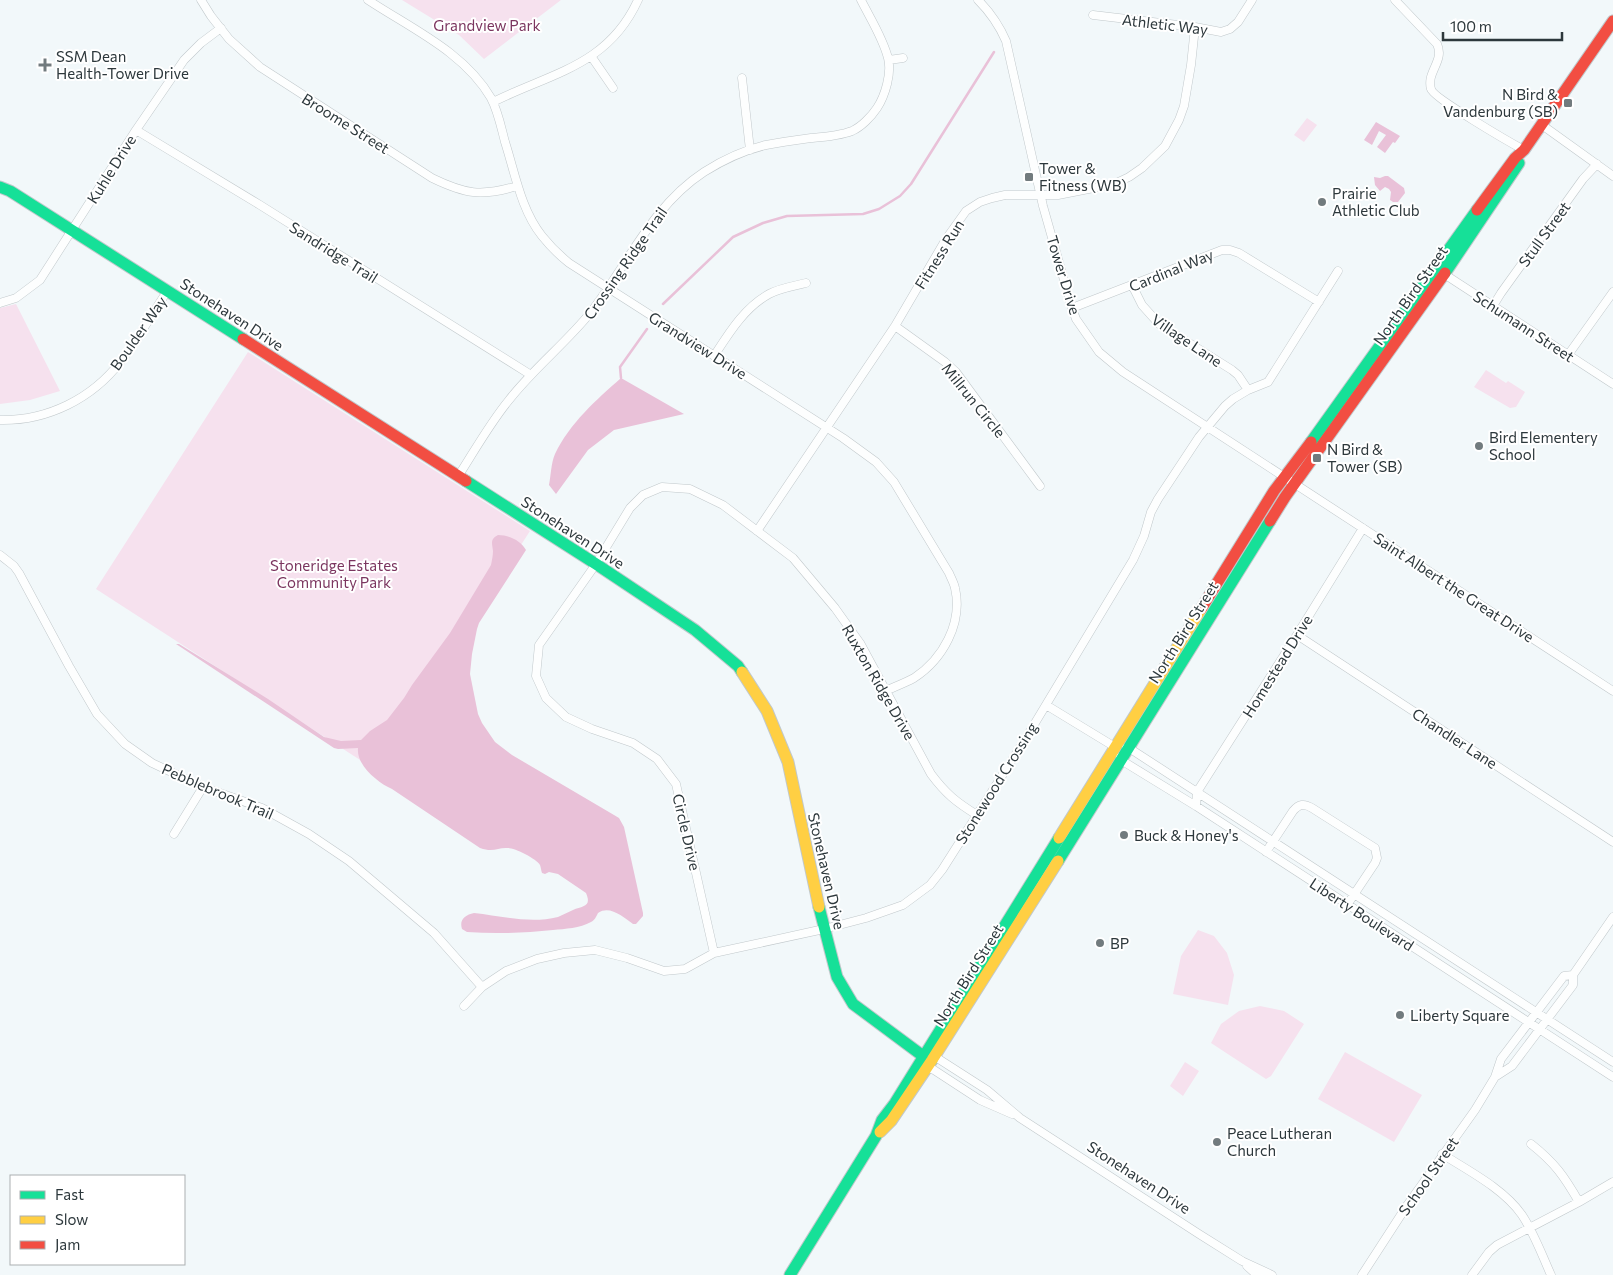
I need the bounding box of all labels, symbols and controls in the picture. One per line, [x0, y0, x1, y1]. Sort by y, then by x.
street label: Athletic Way [1121, 10, 1209, 38]
scale bar [1443, 10, 1562, 42]
park label: Grandview Park [433, 16, 541, 34]
text: 100 m [1450, 17, 1492, 35]
place label: SSM Dean Health-Tower Drive [56, 47, 189, 82]
marker: SSM Dean Health-Tower Drive [38, 58, 52, 72]
place label: N Bird & Vandenburg (SB) [1443, 85, 1558, 120]
street label: Broome Street [299, 89, 393, 157]
marker: N Bird & Vandenburg (SB) [1562, 97, 1574, 109]
street label: Kuhle Drive [83, 131, 139, 207]
place label: Tower & Fitness (WB) [1039, 159, 1127, 194]
marker: Tower & Fitness (WB) [1023, 171, 1035, 183]
place label: Prairie Athletic Club [1332, 184, 1420, 219]
marker: Prairie Athletic Club [1316, 196, 1328, 208]
street label: Stull Street [1514, 198, 1574, 270]
street label: Crossing Ridge Trail [579, 203, 671, 323]
street label: Fitness Run [911, 216, 967, 292]
street label: Sandridge Trail [286, 218, 382, 286]
street label: Tower Drive [1043, 233, 1085, 317]
street label: North Bird Street [1369, 242, 1451, 348]
street label: Cardinal Way [1126, 245, 1216, 295]
street label: Stonehaven Drive [177, 274, 287, 354]
street label: Schumann Street [1470, 287, 1578, 365]
street label: Boulder Way [106, 292, 170, 373]
street label: Grandview Drive [646, 308, 750, 382]
street label: Village Lane [1148, 310, 1226, 370]
street label: Millrun Circle [938, 359, 1010, 441]
place label: Bird Elementery School [1489, 428, 1598, 463]
place label: N Bird & Tower (SB) [1327, 440, 1402, 475]
marker: Bird Elementery School [1473, 440, 1485, 452]
marker: N Bird & Tower (SB) [1311, 452, 1323, 464]
street label: Stonehaven Drive [518, 492, 628, 572]
street label: Saint Albert the Great Drive [1371, 528, 1538, 646]
park label: Stoneridge Estates Community Park [270, 556, 398, 591]
street label: North Bird Street [1144, 578, 1222, 686]
street label: Homestead Drive [1238, 611, 1316, 721]
street label: Ruxton Ridge Drive [839, 621, 919, 743]
street label: Chandler Lane [1409, 704, 1501, 772]
street label: Stonewood Crossing [951, 719, 1041, 847]
street label: Pebblebrook Trail [159, 759, 277, 823]
street label: Circle Drive [669, 792, 705, 872]
street label: Stonehaven Drive [805, 811, 849, 931]
place label: Buck & Honey's [1134, 826, 1239, 844]
marker: Buck & Honey's [1118, 829, 1130, 841]
street label: Liberty Boulevard [1307, 874, 1417, 954]
street label: North Bird Street [929, 921, 1007, 1029]
place label: BP [1110, 934, 1129, 952]
marker: BP [1094, 937, 1106, 949]
place label: Liberty Square [1410, 1006, 1510, 1024]
marker: Liberty Square [1394, 1009, 1406, 1021]
place label: Peace Lutheran Church [1227, 1124, 1332, 1159]
street label: School Street [1394, 1133, 1462, 1219]
marker: Peace Lutheran Church [1211, 1136, 1223, 1148]
street label: Stonehaven Drive [1084, 1137, 1194, 1217]
legend [10, 1175, 185, 1265]
text: Fast [55, 1185, 84, 1203]
text: Slow [55, 1210, 88, 1228]
text: Jam [55, 1235, 80, 1253]

